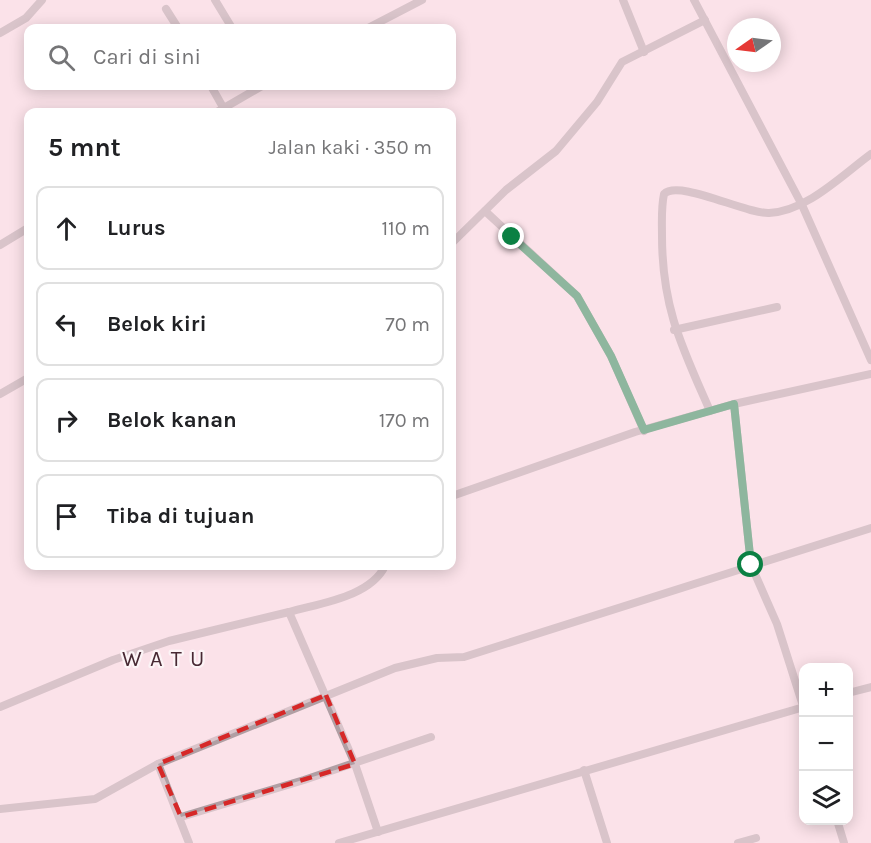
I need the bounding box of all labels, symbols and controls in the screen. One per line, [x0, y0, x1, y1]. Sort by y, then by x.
north arrow [727, 18, 781, 72]
search box [24, 24, 456, 90]
icon: search [45, 41, 78, 74]
text: Cari di sini [93, 44, 201, 70]
text: 5 mnt [48, 132, 121, 163]
text: Jalan kaki · 350 m [268, 136, 432, 159]
icon: ahead [50, 212, 83, 245]
text: Lurus [107, 215, 166, 241]
text: 110 m [381, 217, 430, 240]
route end [498, 223, 524, 249]
icon: left [50, 308, 83, 341]
text: Belok kiri [107, 311, 207, 337]
text: 70 m [385, 313, 430, 336]
icon: right [50, 404, 83, 437]
text: Belok kanan [107, 407, 237, 433]
text: 170 m [379, 409, 430, 432]
icon: arrive [50, 500, 83, 533]
text: Tiba di tujuan [107, 503, 254, 529]
route start [737, 551, 763, 577]
district label: W A T U [122, 646, 206, 672]
map controls [799, 663, 853, 825]
button: + [799, 663, 853, 717]
button: − [799, 717, 853, 771]
button: layers [799, 771, 853, 825]

